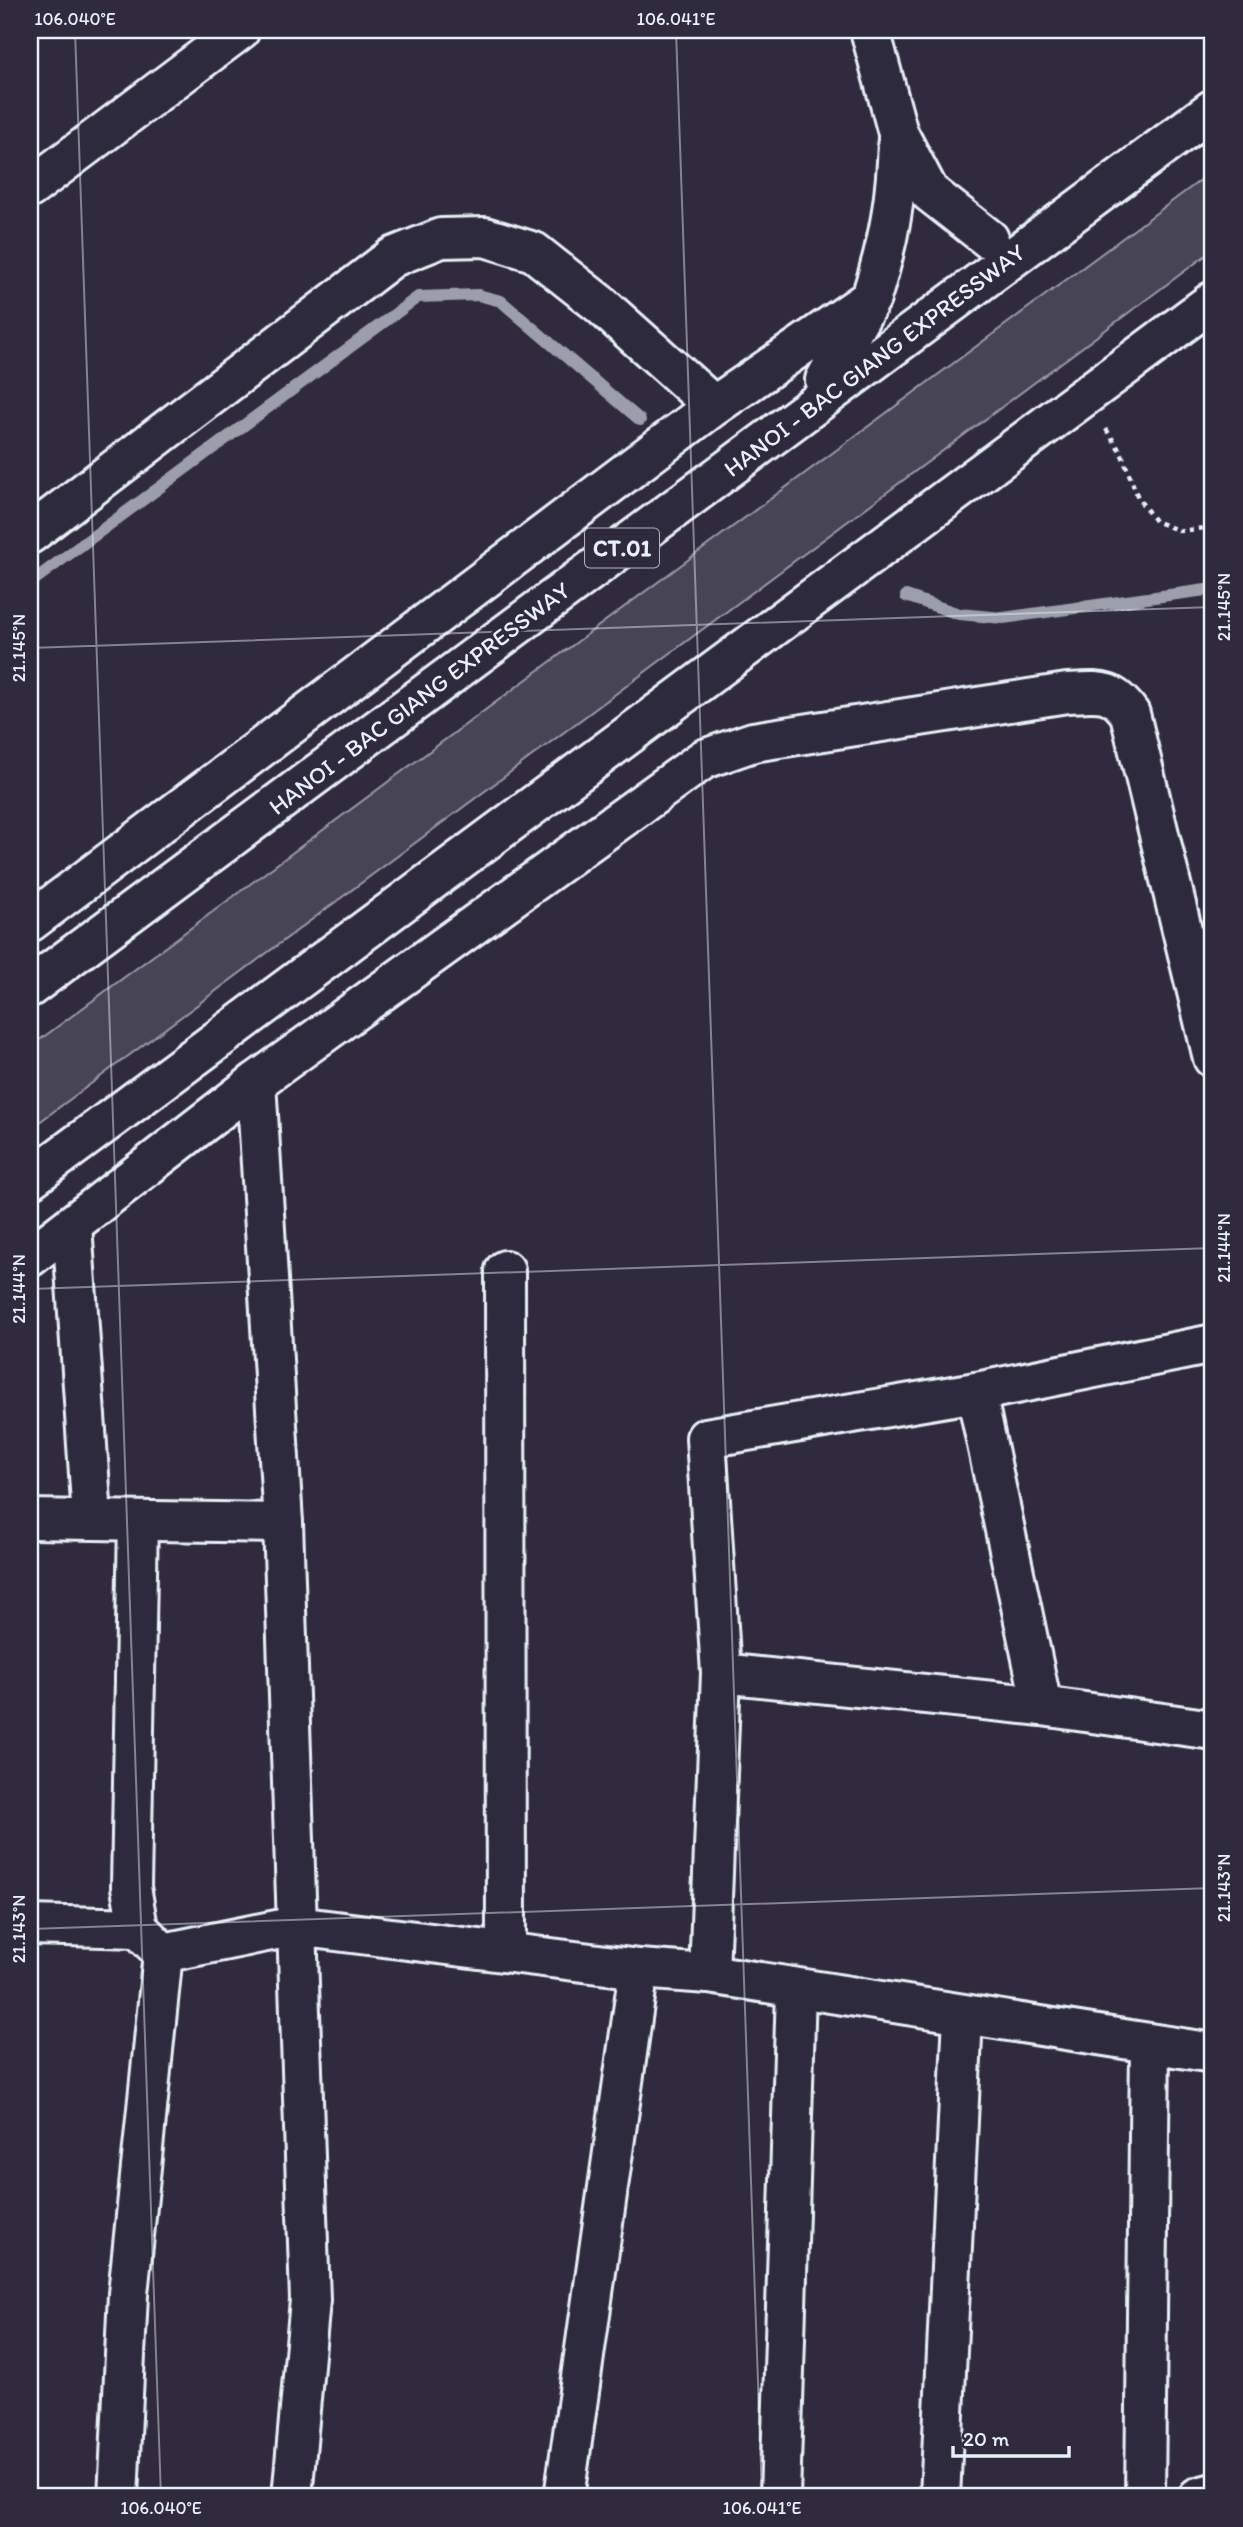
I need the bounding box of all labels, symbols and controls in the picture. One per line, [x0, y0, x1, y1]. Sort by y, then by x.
text: 106.040°E [34, 8, 116, 30]
text: 106.041°E [637, 8, 716, 30]
street label: HANOI - BAC GIANG EXPRESSWAY [718, 237, 1030, 483]
road number: CT.01 [585, 528, 659, 568]
text: 21.145°N [1213, 573, 1235, 641]
street label: HANOI - BAC GIANG EXPRESSWAY [263, 575, 575, 821]
text: 21.145°N [8, 614, 30, 682]
text: 21.144°N [1213, 1213, 1235, 1283]
text: 21.144°N [8, 1254, 30, 1324]
text: 21.143°N [1213, 1854, 1235, 1922]
text: 21.143°N [8, 1895, 30, 1963]
scale bar [953, 2415, 1068, 2459]
text: 20 m [963, 2426, 1010, 2451]
text: 106.040°E [120, 2497, 202, 2519]
text: 106.041°E [723, 2497, 802, 2519]

